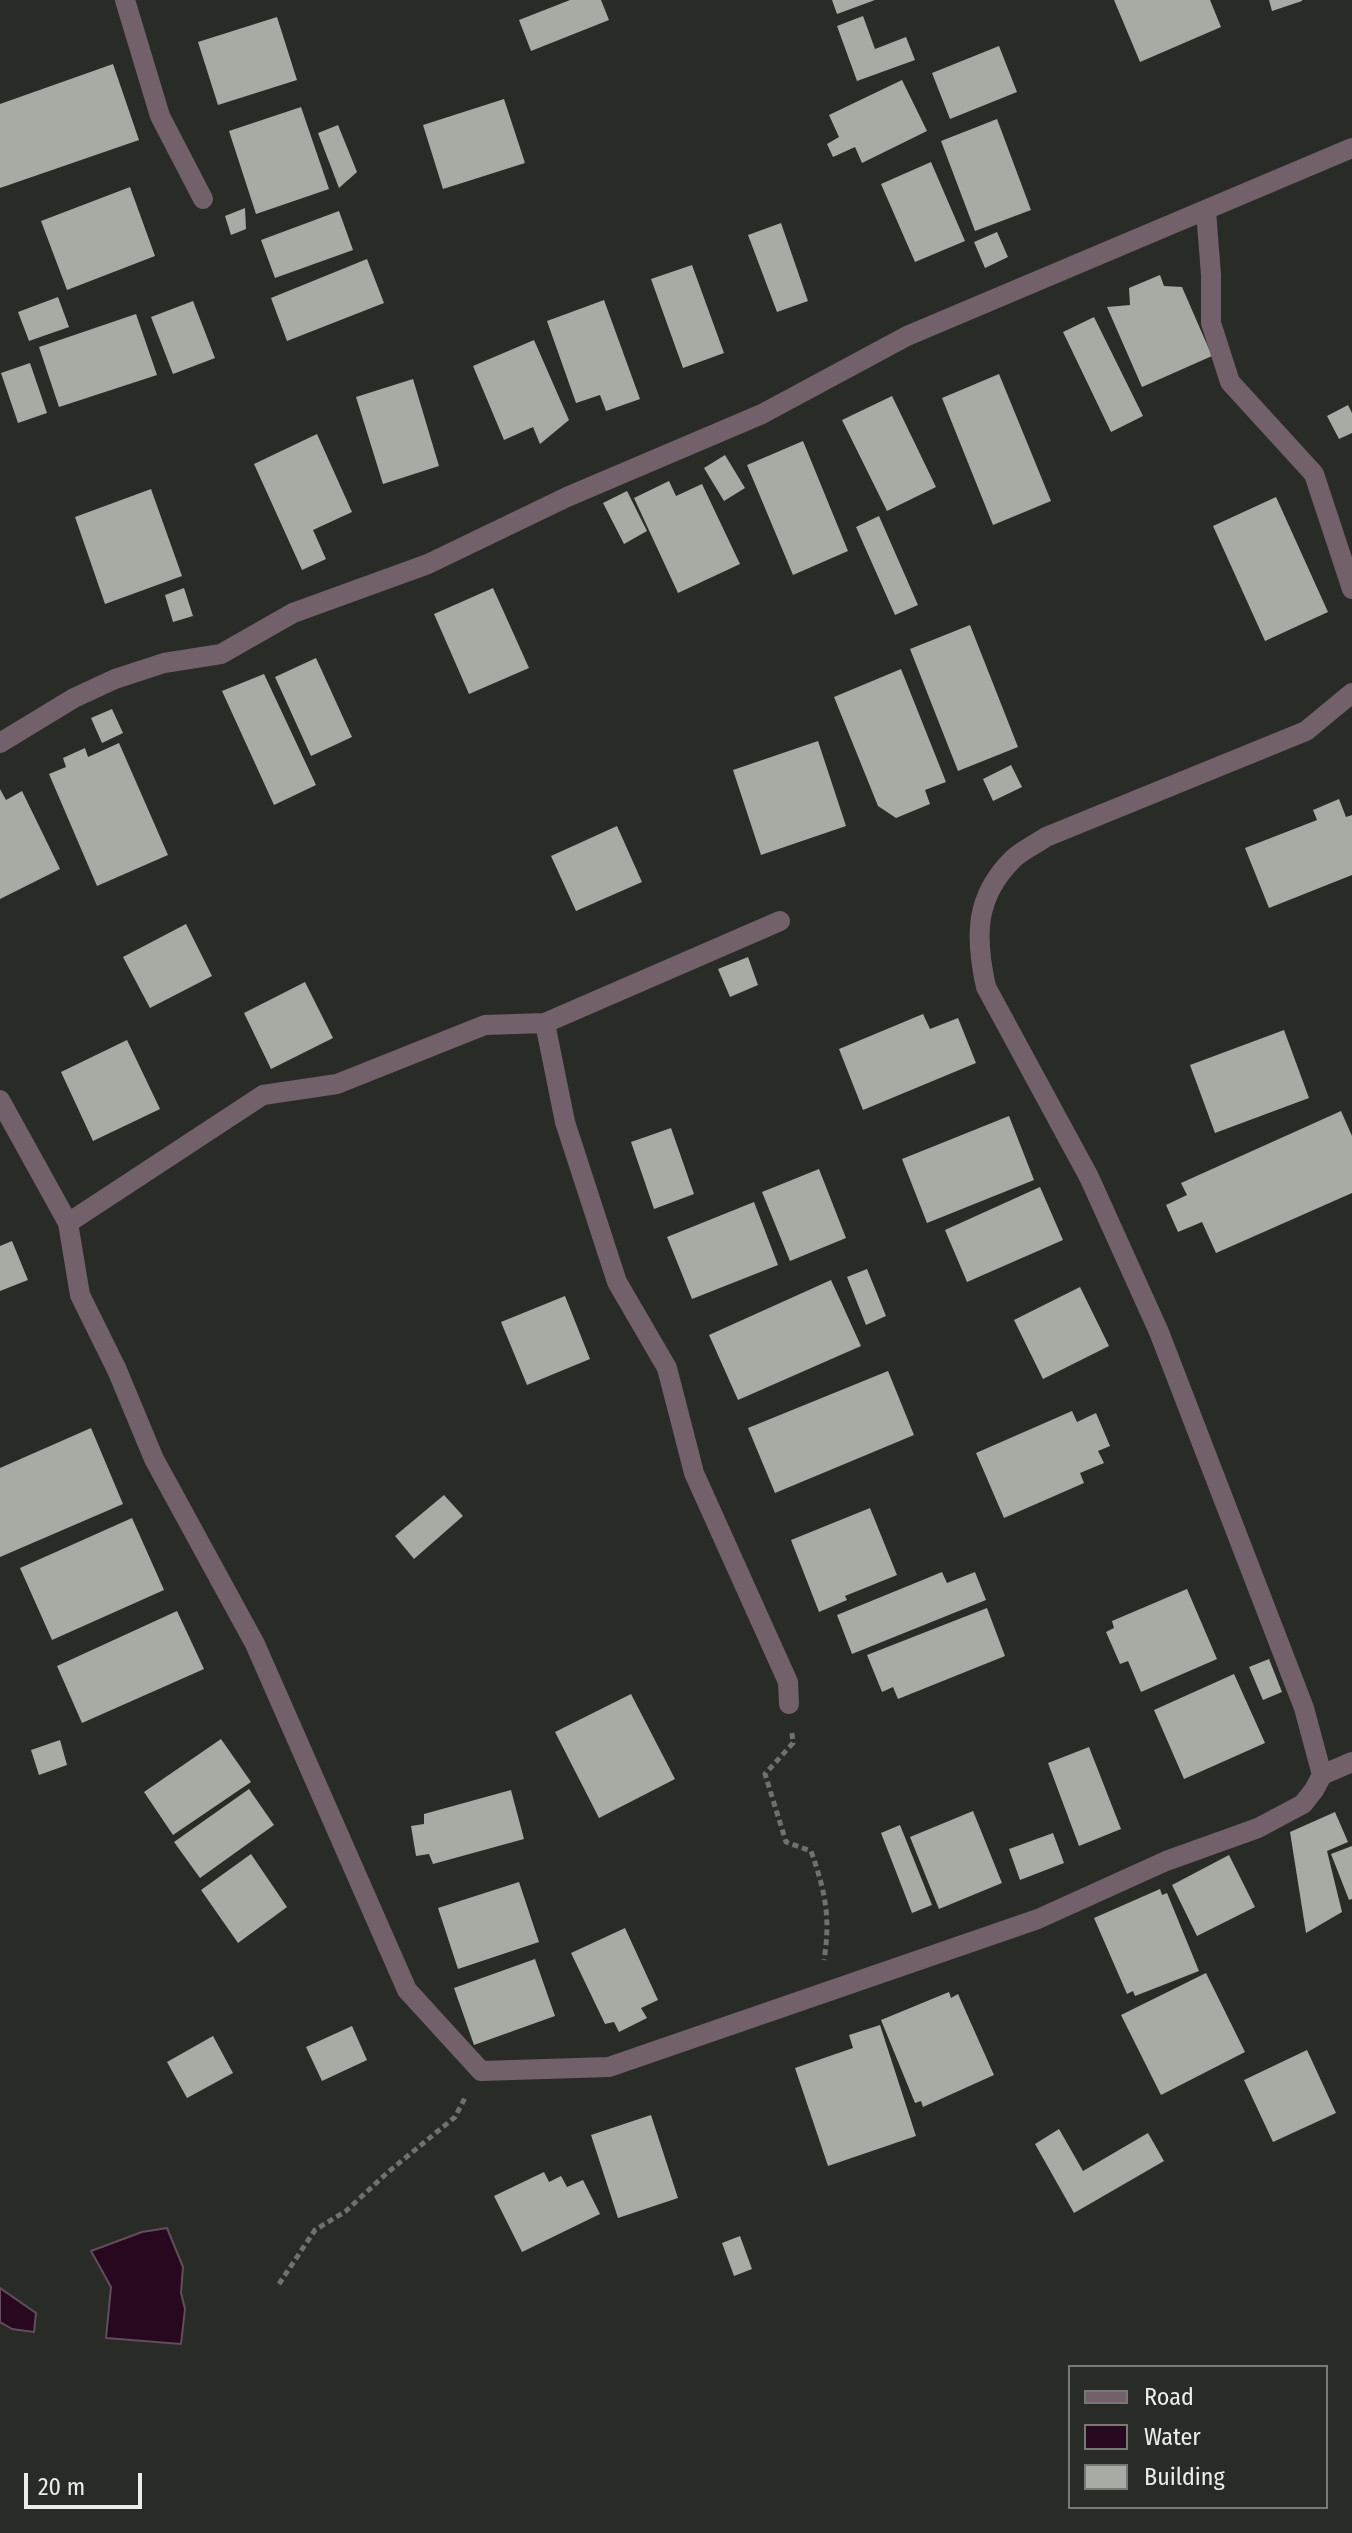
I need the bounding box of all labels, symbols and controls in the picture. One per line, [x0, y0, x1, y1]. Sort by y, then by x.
legend [1068, 2365, 1328, 2509]
text: Road [1144, 2383, 1194, 2411]
text: Water [1144, 2423, 1201, 2451]
scale bar [28, 2457, 146, 2507]
text: Building [1144, 2463, 1225, 2491]
text: 20 m [38, 2473, 85, 2501]

